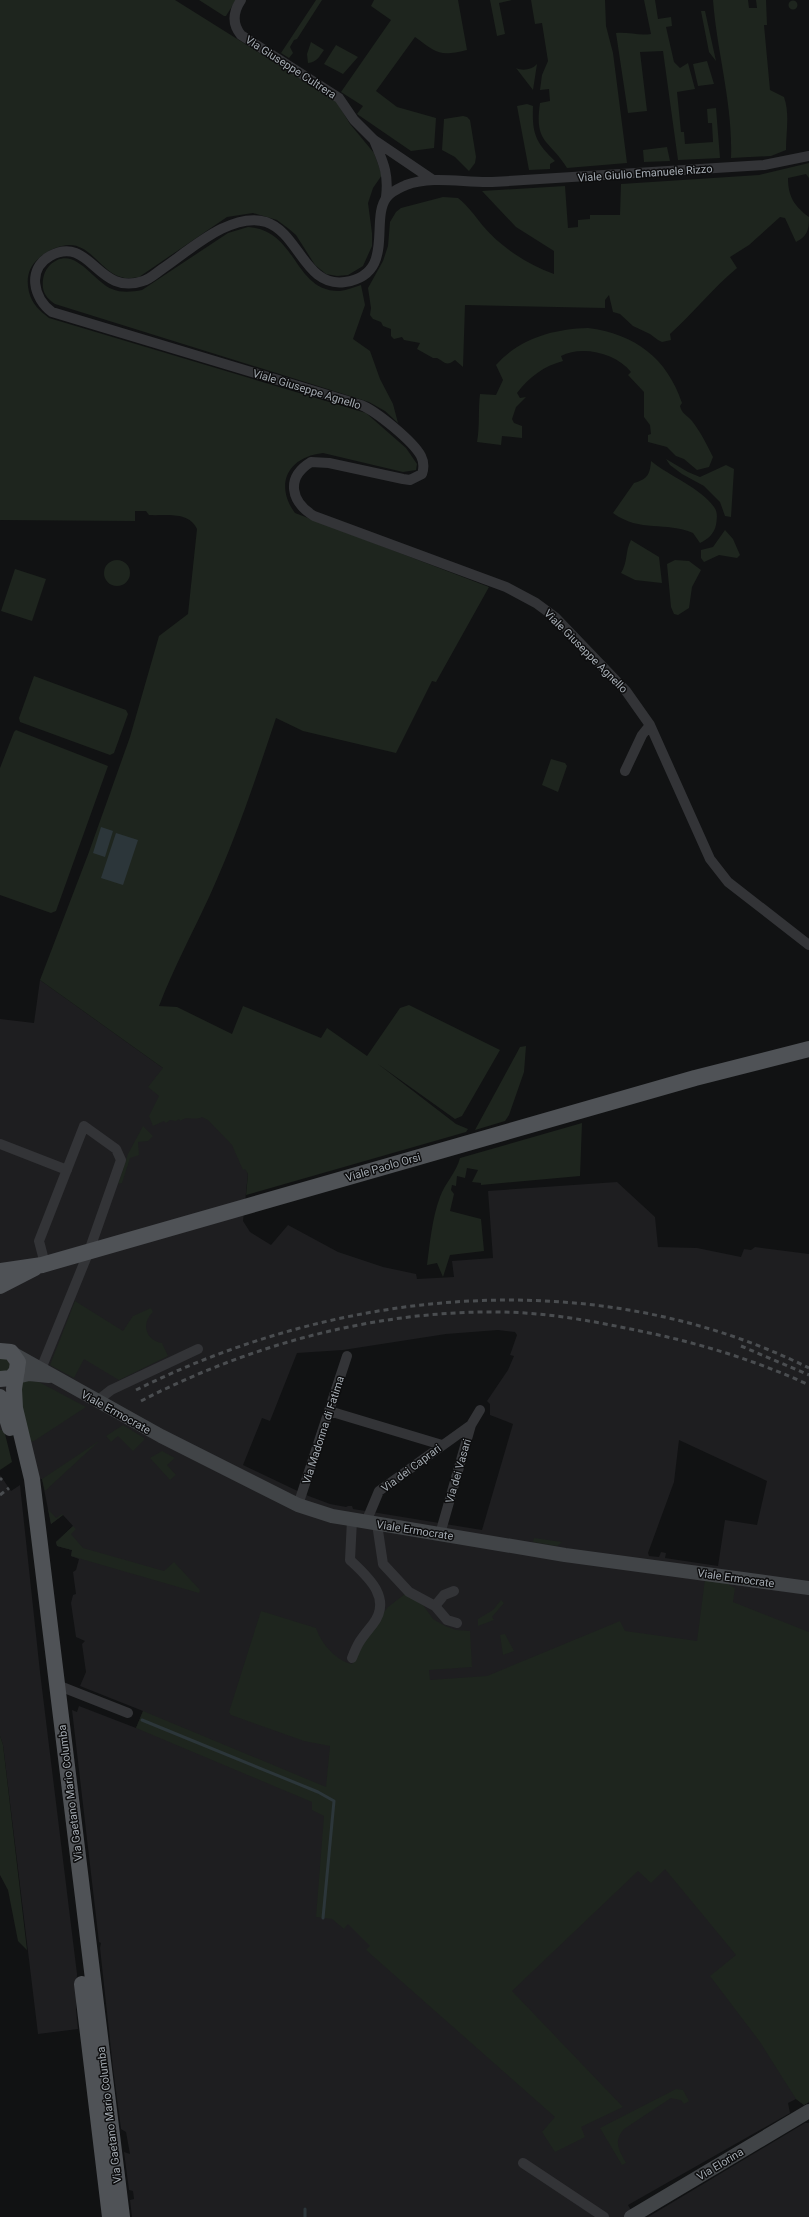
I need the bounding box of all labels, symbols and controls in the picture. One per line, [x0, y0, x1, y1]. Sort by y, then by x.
street label: Via Giuseppe Cultrera [243, 33, 339, 102]
street label: Viale Giulio Emanuele Rizzo [577, 162, 713, 185]
street label: Viale Giuseppe Agnello [251, 367, 363, 412]
street label: Viale Giuseppe Agnello [541, 607, 630, 696]
street label: Viale Paolo Orsi [344, 1151, 422, 1184]
street label: Via Madonna di Fatima [300, 1375, 347, 1486]
street label: Viale Ermocrate [79, 1388, 153, 1437]
street label: Via dei Vasari [443, 1437, 474, 1505]
street label: Via dei Caprari [379, 1442, 444, 1495]
street label: Viale Ermocrate [376, 1518, 454, 1543]
street label: Viale Ermocrate [697, 1567, 775, 1590]
street label: Via Gaetano Mario Columba [56, 1724, 85, 1862]
street label: Via Gaetano Mario Columba [95, 2046, 124, 2184]
street label: Via Elorina [695, 2145, 746, 2183]

